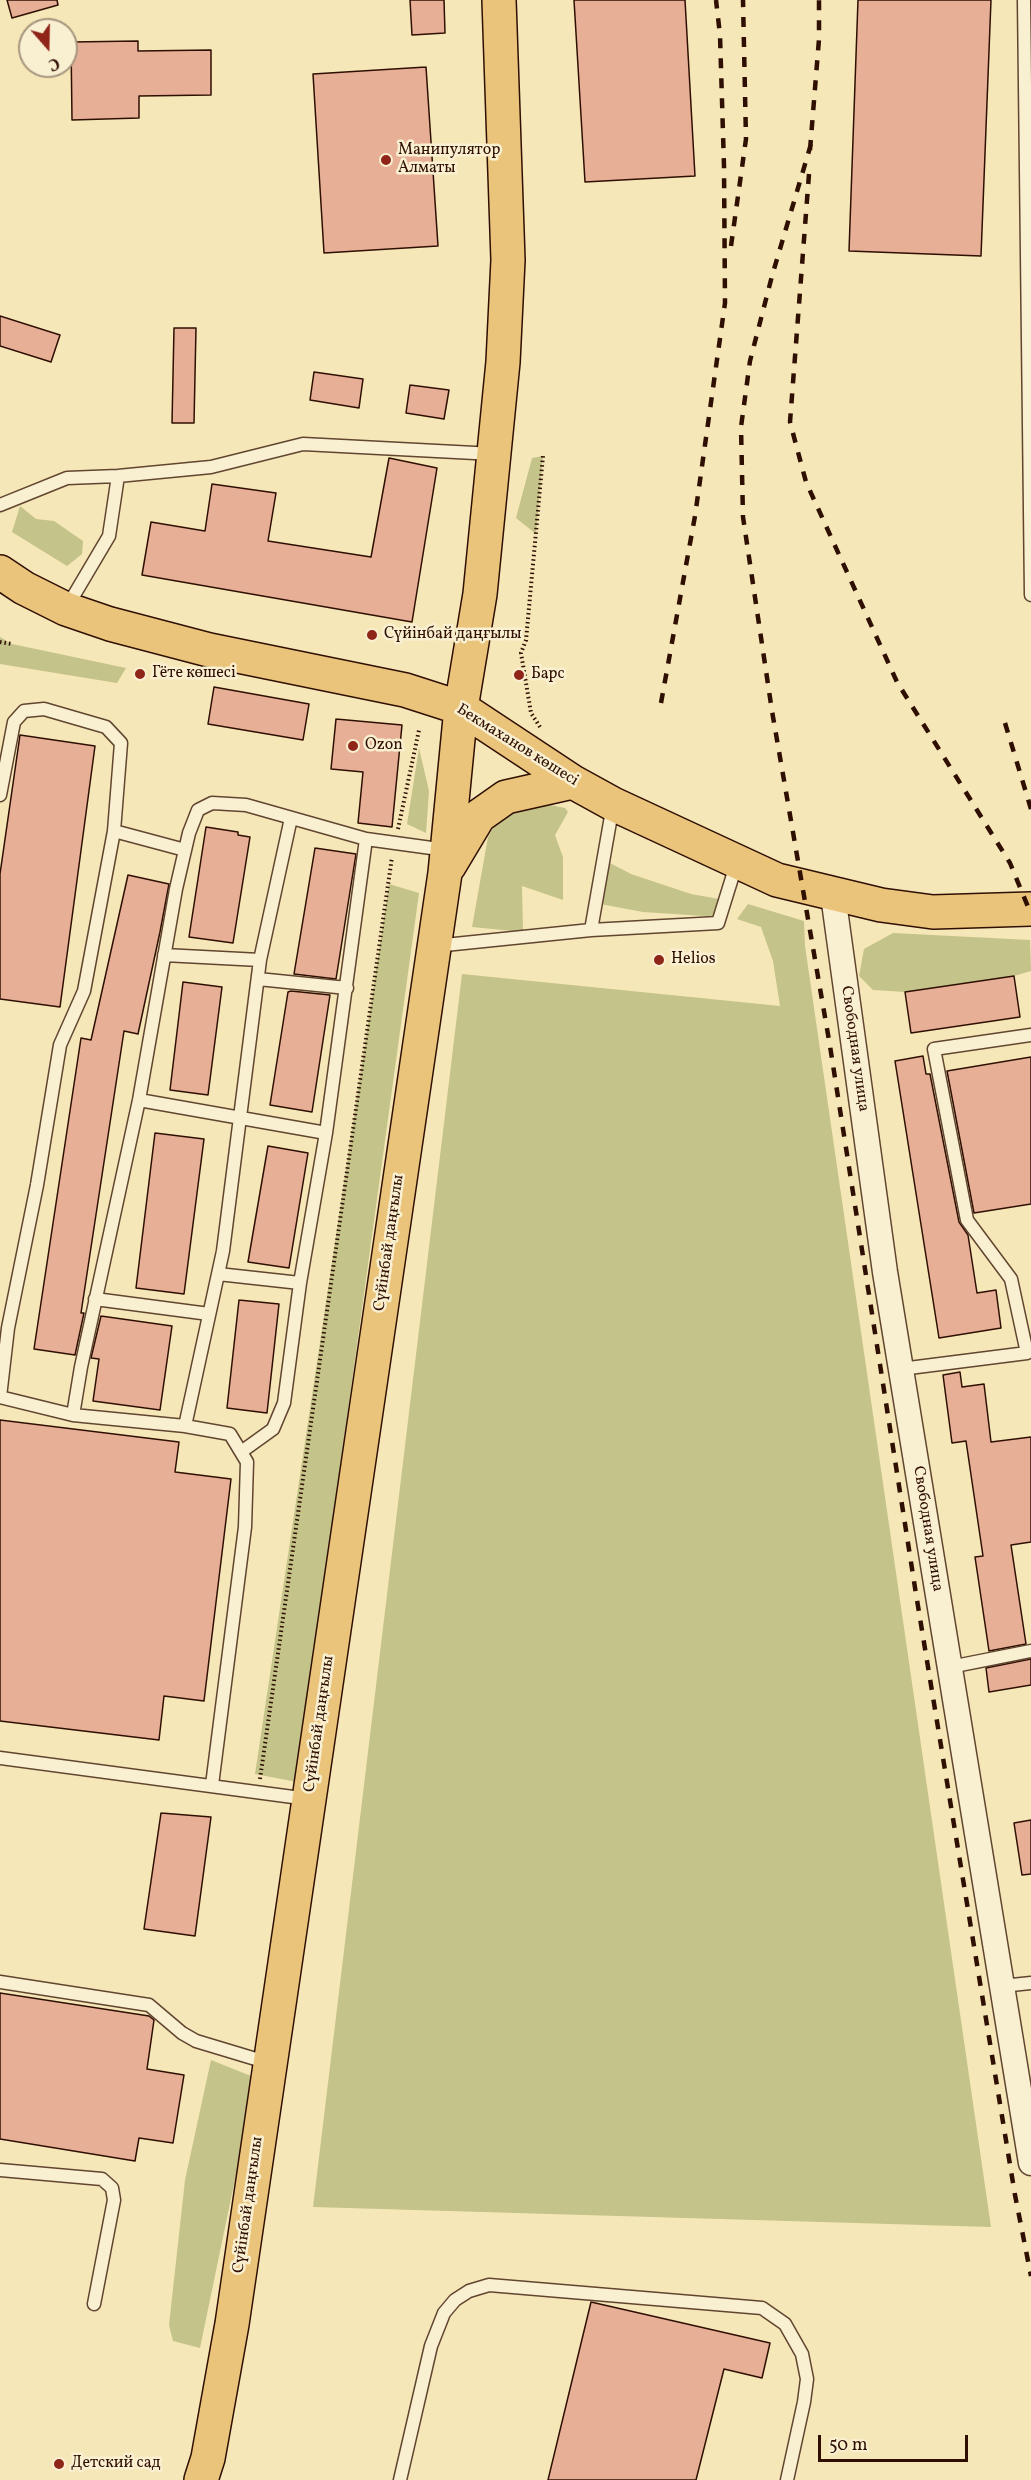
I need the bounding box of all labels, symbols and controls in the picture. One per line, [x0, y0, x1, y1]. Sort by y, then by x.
north arrow [18, 18, 78, 78]
text: С [45, 51, 62, 75]
place label: Манипулятор Алматы [398, 141, 500, 179]
marker: Манипулятор Алматы [379, 153, 393, 167]
place label: Сүйінбай даңғылы [384, 625, 522, 645]
marker: Сүйінбай даңғылы [365, 628, 379, 642]
place label: Гёте көшесі [152, 664, 236, 684]
place label: Барс [531, 665, 565, 685]
marker: Гёте көшесі [133, 667, 147, 681]
marker: Барс [512, 668, 526, 682]
street label: Бекмаханов көшесі [452, 701, 582, 791]
place label: Ozon [365, 736, 403, 756]
marker: Ozon [346, 739, 360, 753]
place label: Helios [671, 950, 716, 970]
marker: Helios [652, 953, 666, 967]
street label: Свободная улица [836, 985, 872, 1113]
street label: Сүйінбай даңғылы [371, 1174, 409, 1312]
street label: Свободная улица [908, 1465, 946, 1593]
street label: Сүйінбай даңғылы [301, 1655, 339, 1793]
street label: Сүйінбай даңғылы [230, 2136, 268, 2274]
scale bar [821, 2423, 971, 2461]
text: 50 m [829, 2433, 868, 2458]
place label: Детский сад [71, 2454, 161, 2474]
marker: Детский сад [52, 2457, 66, 2471]

